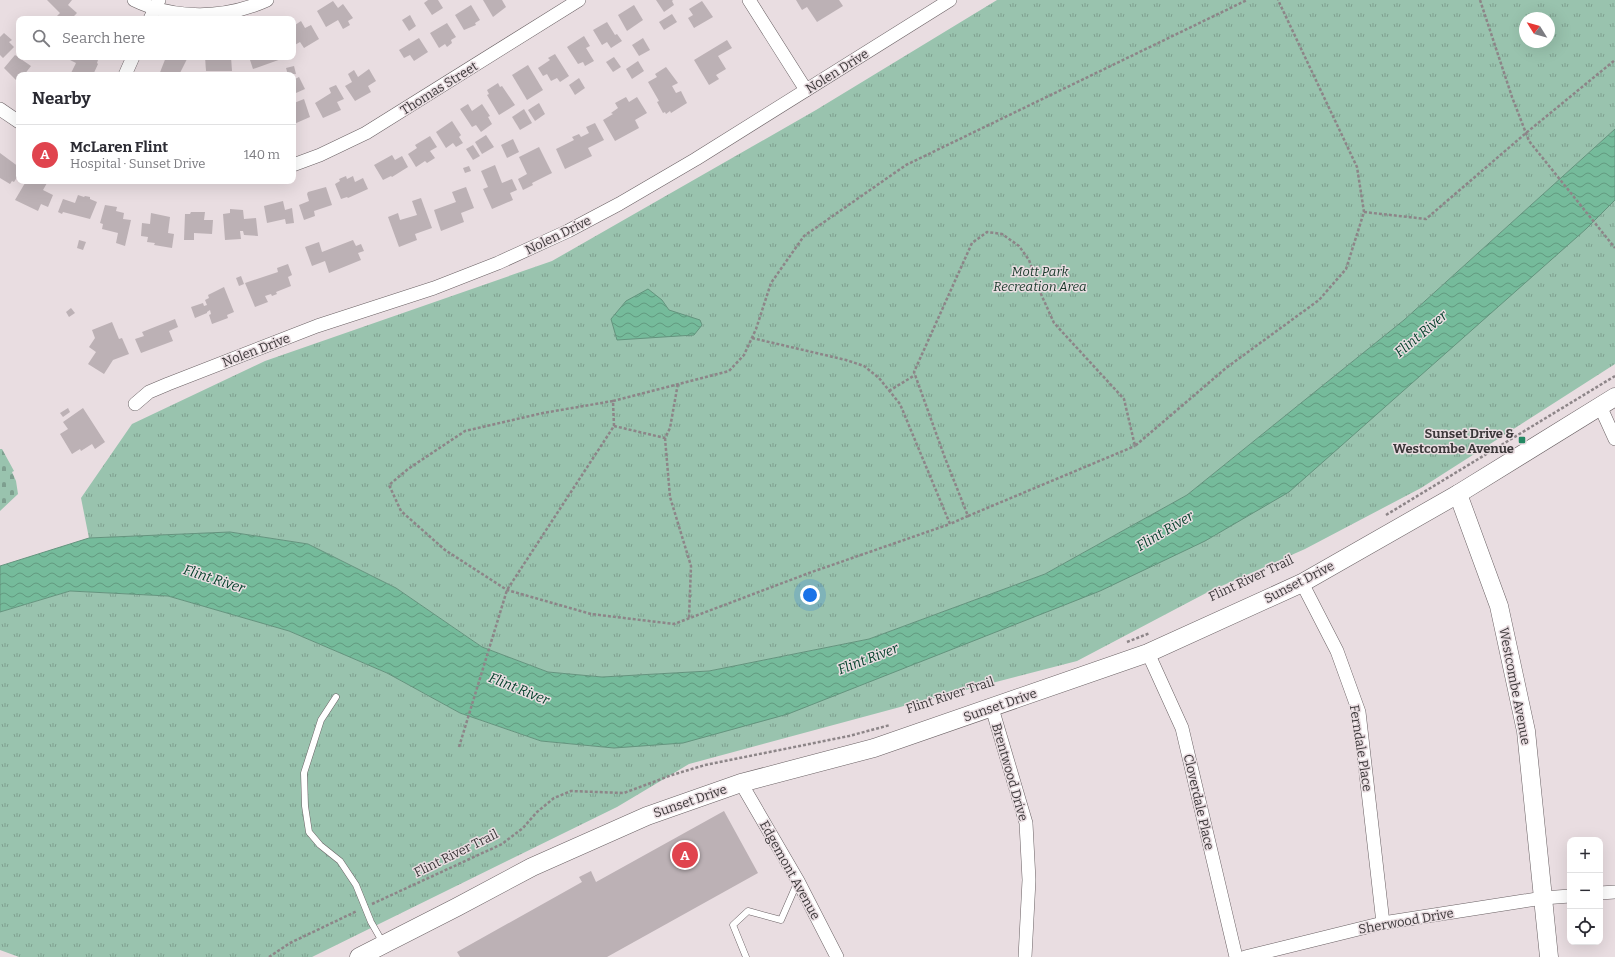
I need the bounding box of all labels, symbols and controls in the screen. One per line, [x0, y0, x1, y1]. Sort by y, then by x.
north arrow [1519, 12, 1555, 48]
search box [16, 16, 296, 60]
icon: search [30, 27, 52, 49]
text: Search here [62, 29, 145, 47]
street label: Nolen Drive [803, 46, 871, 96]
street label: Thomas Street [398, 58, 481, 118]
text: Nearby [32, 88, 91, 109]
text: McLaren Flint [70, 138, 168, 156]
text: A [40, 147, 50, 162]
text: 140 m [244, 147, 280, 162]
text: Hospital · Sunset Drive [70, 156, 205, 171]
street label: Nolen Drive [523, 213, 593, 257]
park label: Mott Park Recreation Area [993, 264, 1087, 294]
water label: Flint River [1391, 306, 1452, 361]
street label: Nolen Drive [220, 330, 292, 370]
place label: Sunset Drive & Westcombe Avenue [1393, 426, 1514, 456]
marker: Sunset Drive & Westcombe Avenue [1517, 435, 1527, 445]
water label: Flint River [1133, 507, 1198, 555]
street label: Flint River Trail [1206, 552, 1296, 604]
street label: Sunset Drive [1261, 558, 1337, 606]
water label: Flint River [181, 561, 248, 597]
your location [800, 585, 820, 605]
street label: Westcombe Avenue [1496, 626, 1534, 746]
water label: Flint River [835, 639, 902, 678]
water label: Flint River [486, 669, 553, 709]
street label: Flint River Trail [904, 674, 996, 716]
street label: Sunset Drive [961, 685, 1039, 725]
street label: Ferndale Place [1347, 704, 1375, 792]
street label: Brentwood Drive [989, 721, 1031, 823]
street label: Cloverdale Place [1181, 753, 1217, 851]
street label: Sunset Drive [651, 781, 729, 821]
street label: Edgemont Avenue [757, 818, 823, 922]
street label: Flint River Trail [411, 826, 501, 880]
map controls [1567, 837, 1603, 945]
button: + [1567, 837, 1603, 873]
pin: A [672, 840, 698, 870]
button: − [1567, 873, 1603, 909]
street label: Sherwood Drive [1357, 905, 1455, 937]
button: locate [1567, 909, 1603, 945]

